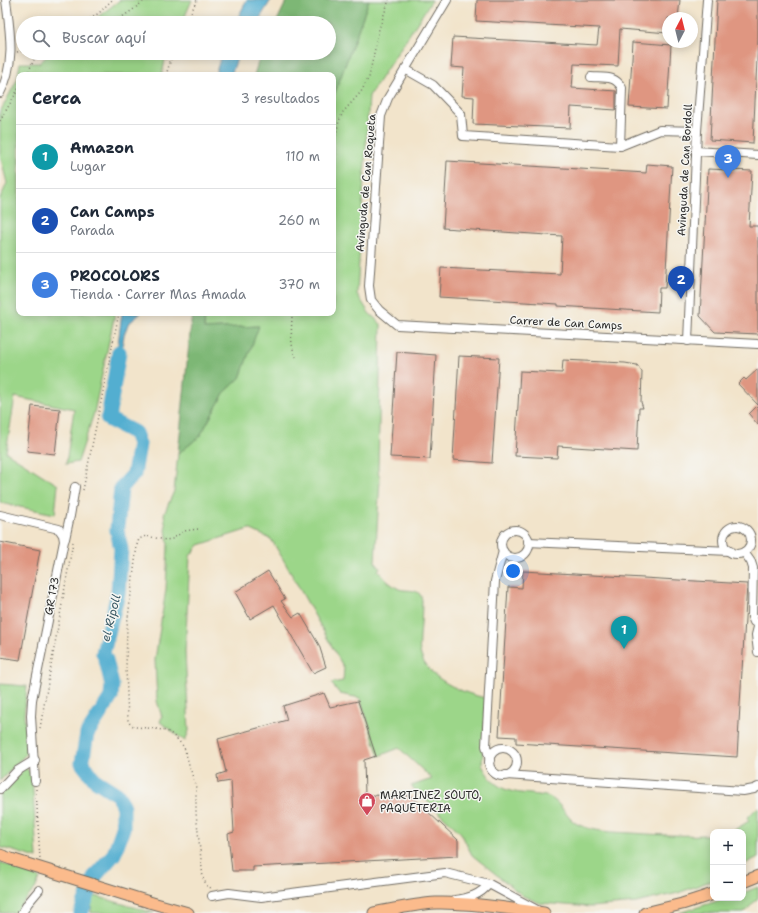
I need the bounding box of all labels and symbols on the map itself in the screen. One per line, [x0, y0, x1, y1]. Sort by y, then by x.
north arrow [662, 12, 698, 48]
street label: Avinguda de Can Bordoll [674, 103, 696, 236]
street label: Avinguda de Can Roqueta [352, 113, 380, 253]
pin: 3 [715, 145, 741, 178]
pin: 2 [668, 266, 694, 299]
street label: Carrer de Can Camps [509, 313, 623, 333]
your location [503, 561, 523, 581]
street label: GR 173 [41, 576, 63, 616]
water label: el Ripoll [97, 593, 125, 643]
pin: 1 [611, 616, 637, 649]
place label: MARTINEZ SOUTO, PAQUETERIA [380, 788, 481, 816]
shop icon: MARTINEZ SOUTO, PAQUETERIA [357, 791, 377, 816]

